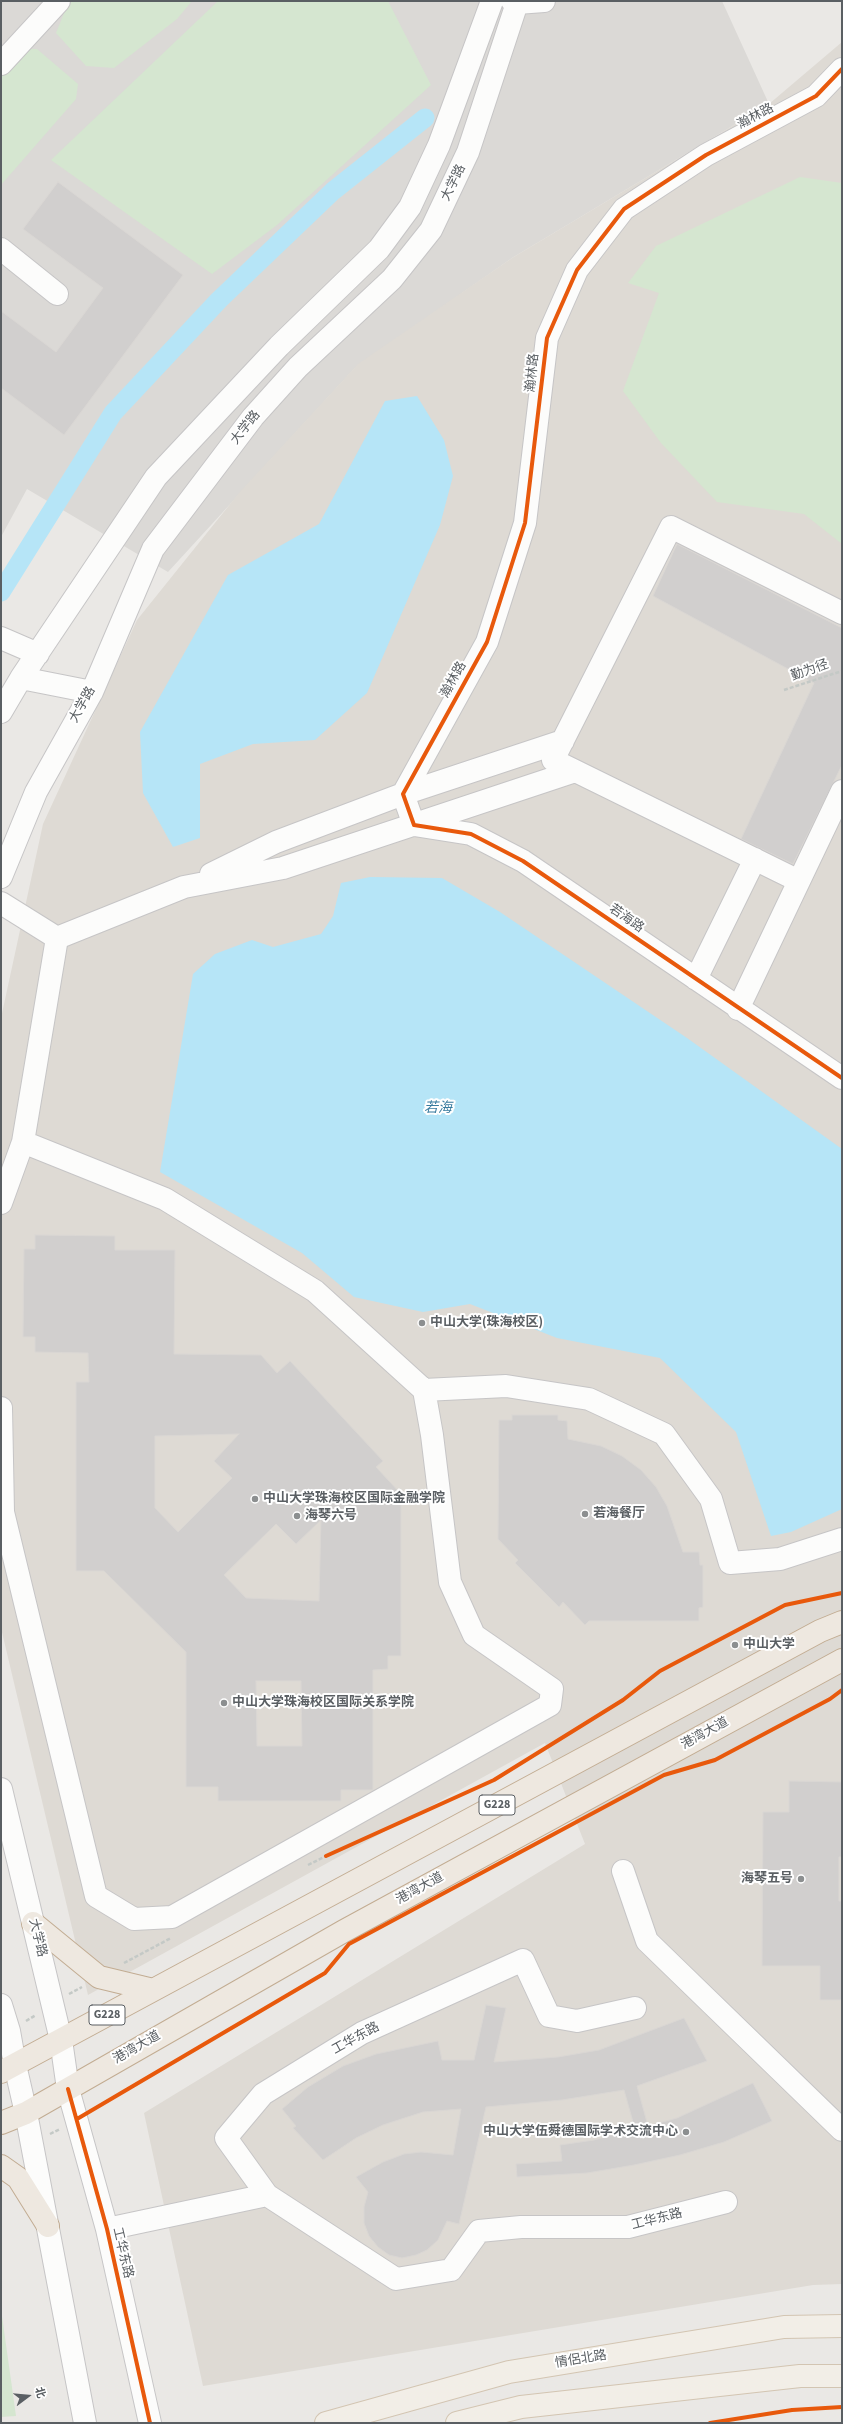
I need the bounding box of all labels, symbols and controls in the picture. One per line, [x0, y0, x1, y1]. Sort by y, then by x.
street label: 瀚林路 [735, 101, 777, 133]
street label: 大学路 [438, 162, 470, 204]
street label: 瀚林路 [523, 353, 543, 393]
street label: 大学路 [228, 408, 264, 448]
street label: 勤为径 [789, 657, 831, 685]
street label: 瀚林路 [438, 659, 470, 701]
street label: 大学路 [67, 684, 99, 726]
street label: 若海路 [606, 901, 646, 937]
water label: 若海 [424, 1101, 452, 1117]
place label: 中山大学(珠海校区) [430, 1315, 543, 1331]
marker: 中山大学(珠海校区) [417, 1318, 427, 1328]
place label: 中山大学珠海校区国际金融学院 [263, 1491, 445, 1507]
marker: 中山大学珠海校区国际金融学院 [250, 1494, 260, 1504]
place label: 若海餐厅 [593, 1506, 645, 1522]
place label: 海琴六号 [305, 1508, 357, 1524]
marker: 若海餐厅 [580, 1509, 590, 1519]
marker: 海琴六号 [292, 1511, 302, 1521]
place label: 中山大学 [743, 1637, 795, 1653]
marker: 中山大学 [730, 1640, 740, 1650]
place label: 中山大学珠海校区国际关系学院 [232, 1695, 414, 1711]
marker: 中山大学珠海校区国际关系学院 [219, 1698, 229, 1708]
street label: 港湾大道 [678, 1715, 732, 1753]
road number: G228 [479, 1795, 515, 1815]
street label: 港湾大道 [393, 1870, 447, 1908]
place label: 海琴五号 [741, 1871, 793, 1887]
marker: 海琴五号 [796, 1874, 806, 1884]
street label: 大学路 [25, 1917, 49, 1959]
road number: G228 [89, 2005, 125, 2025]
street label: 工华东路 [329, 2020, 383, 2058]
street label: 港湾大道 [111, 2028, 163, 2068]
place label: 中山大学伍舜德国际学术交流中心 [483, 2124, 678, 2140]
marker: 中山大学伍舜德国际学术交流中心 [681, 2127, 691, 2137]
street label: 工华东路 [630, 2206, 684, 2234]
street label: 工华东路 [109, 2226, 135, 2280]
street label: 情侶北路 [554, 2348, 608, 2372]
north arrow [8, 2376, 48, 2416]
text: 北 [31, 2385, 49, 2400]

